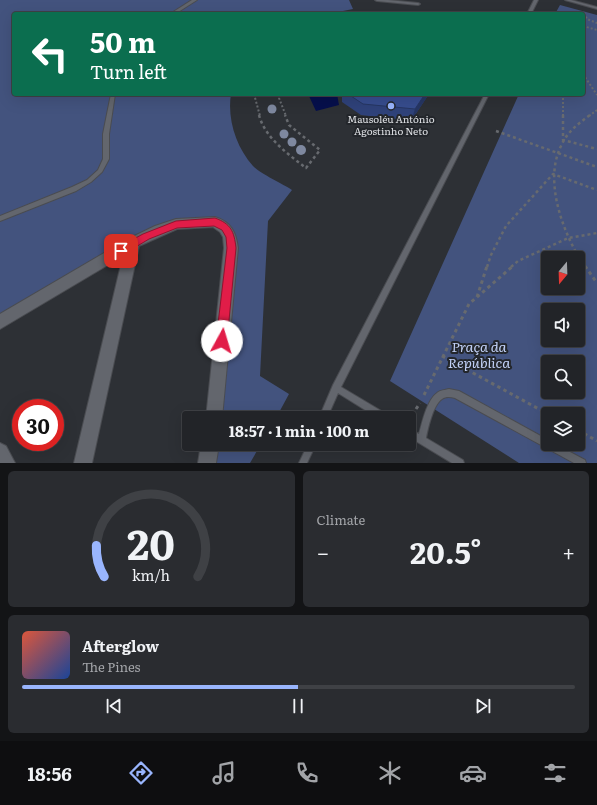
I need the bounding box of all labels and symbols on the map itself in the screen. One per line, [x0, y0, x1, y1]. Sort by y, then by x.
marker: Mausoléu António Agostinho Neto [386, 101, 396, 111]
place label: Mausoléu António Agostinho Neto [347, 111, 435, 138]
pin [104, 234, 138, 268]
north arrow [541, 251, 585, 295]
position arrow [201, 320, 243, 362]
park label: Praça da República [448, 336, 510, 372]
speed limit sign: 30 [12, 399, 64, 451]

